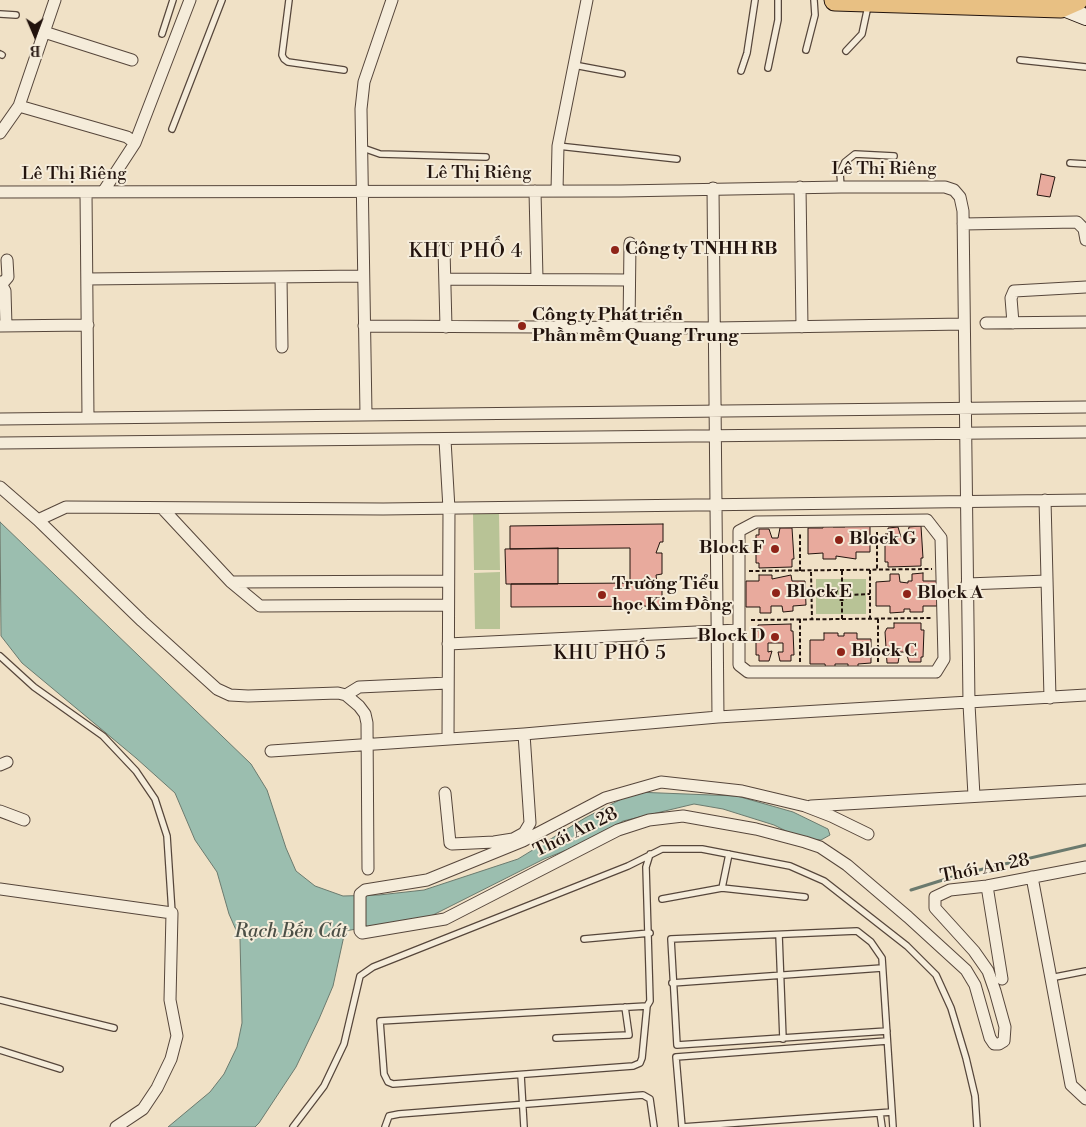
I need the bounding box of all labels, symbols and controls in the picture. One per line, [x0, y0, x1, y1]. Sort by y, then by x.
north arrow [10, 10, 60, 60]
text: B [30, 41, 41, 59]
street label: Lê Thị Riêng [832, 159, 936, 181]
street label: Lê Thị Riêng [427, 163, 531, 185]
street label: Lê Thị Riêng [22, 164, 126, 186]
place label: Công ty TNHH RB [625, 239, 777, 261]
district label: KHU PHỐ 4 [408, 241, 524, 263]
marker: Công ty TNHH RB [609, 244, 621, 256]
place label: Công ty Phát triển Phần mềm Quang Trung [532, 305, 738, 348]
marker: Công ty Phát triển Phần mềm Quang Trung [516, 320, 528, 332]
place label: Block G [849, 529, 916, 551]
marker: Block G [833, 534, 845, 546]
place label: Block F [699, 538, 765, 560]
marker: Block F [769, 543, 781, 555]
place label: Trường Tiểu học Kim Đồng [612, 574, 732, 616]
place label: Block E [786, 582, 852, 604]
place label: Block A [917, 583, 983, 605]
marker: Block E [770, 587, 782, 599]
marker: Block A [901, 588, 913, 600]
marker: Trường Tiểu học Kim Đồng [596, 589, 608, 601]
place label: Block D [697, 626, 765, 648]
marker: Block D [769, 631, 781, 643]
place label: Block C [851, 641, 917, 663]
district label: KHU PHỐ 5 [552, 643, 668, 665]
marker: Block C [835, 646, 847, 658]
street label: Thới An 28 [530, 803, 622, 863]
street label: Thới An 28 [938, 850, 1032, 888]
water label: Rạch Bến Cát [234, 921, 348, 943]

